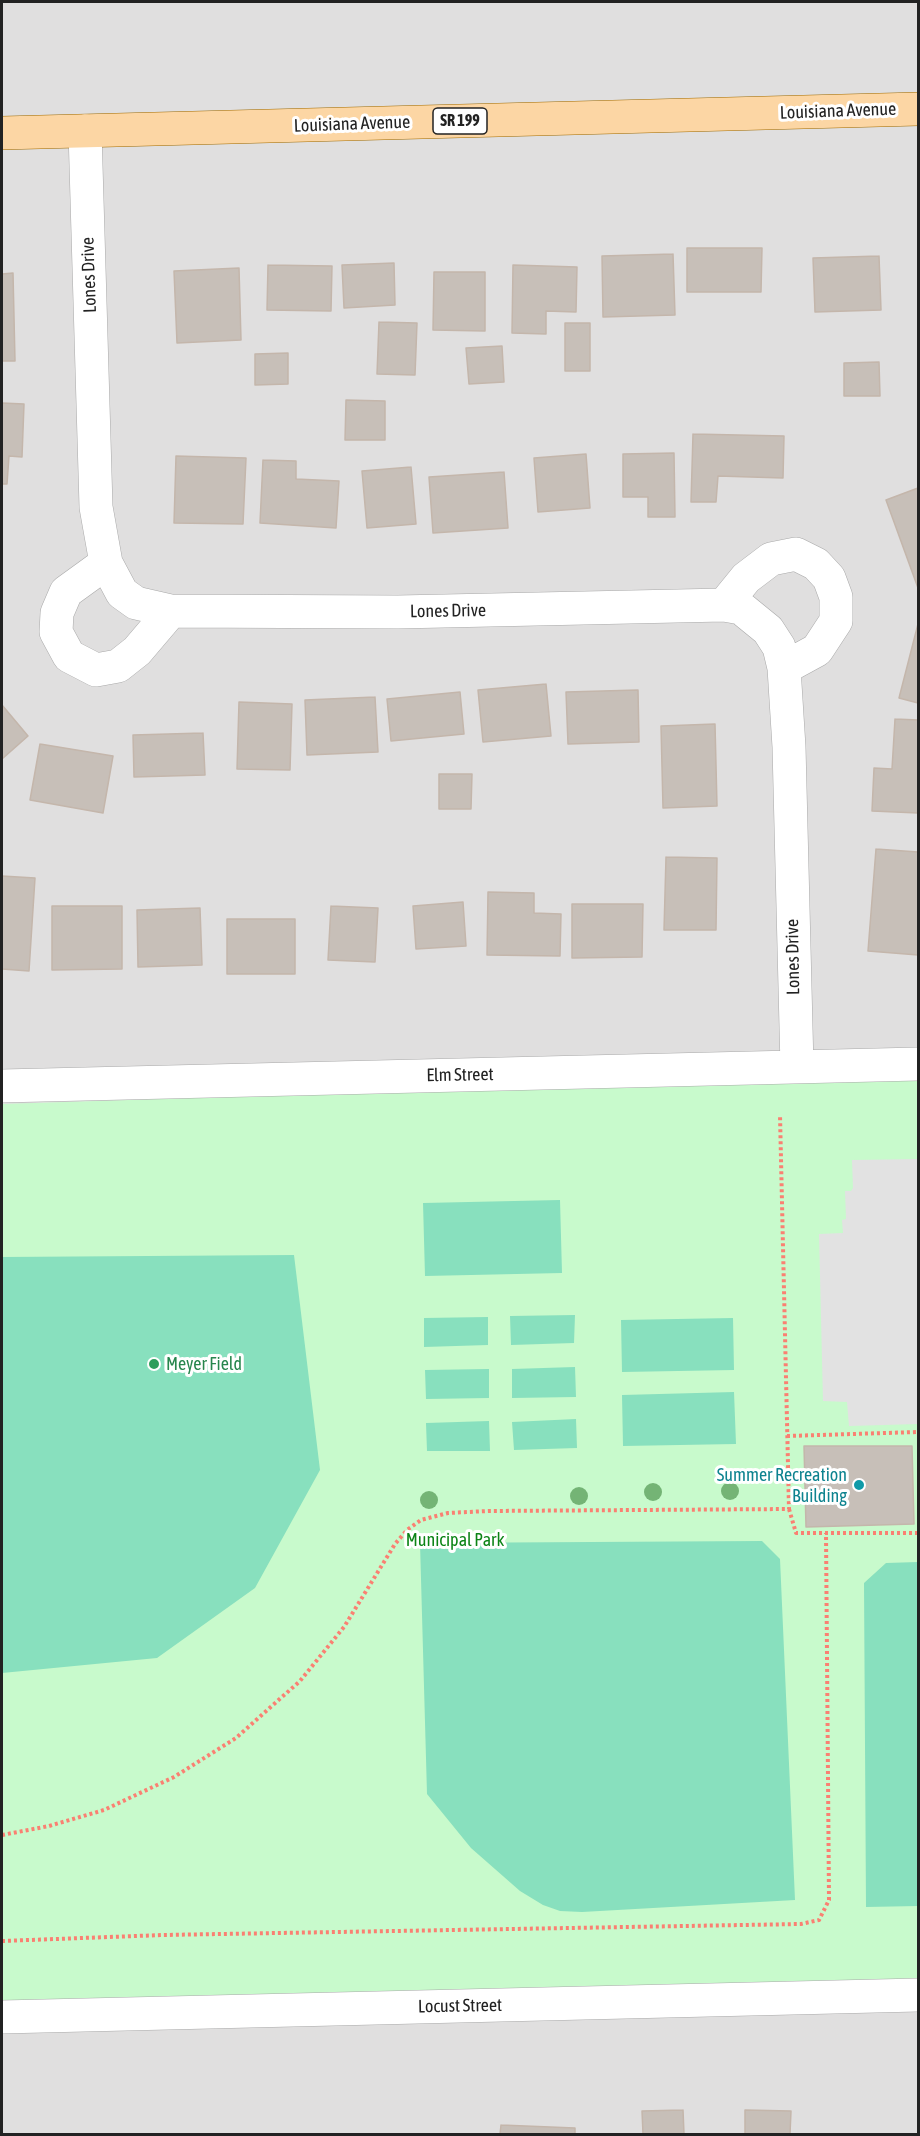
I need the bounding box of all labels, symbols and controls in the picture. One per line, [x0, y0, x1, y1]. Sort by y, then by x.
street label: Louisiana Avenue [779, 98, 897, 124]
road number: SR 199 [433, 108, 487, 134]
street label: Louisiana Avenue [293, 111, 411, 137]
street label: Lones Drive [77, 237, 101, 313]
street label: Lones Drive [410, 600, 486, 622]
street label: Lones Drive [782, 919, 804, 995]
street label: Elm Street [426, 1064, 494, 1086]
place label: Meyer Field [166, 1353, 242, 1375]
marker: Meyer Field [147, 1357, 161, 1371]
place label: Summer Recreation Building [717, 1464, 847, 1506]
marker: Summer Recreation Building [852, 1478, 866, 1492]
park label: Municipal Park [406, 1529, 504, 1551]
street label: Locust Street [418, 1994, 502, 2018]

